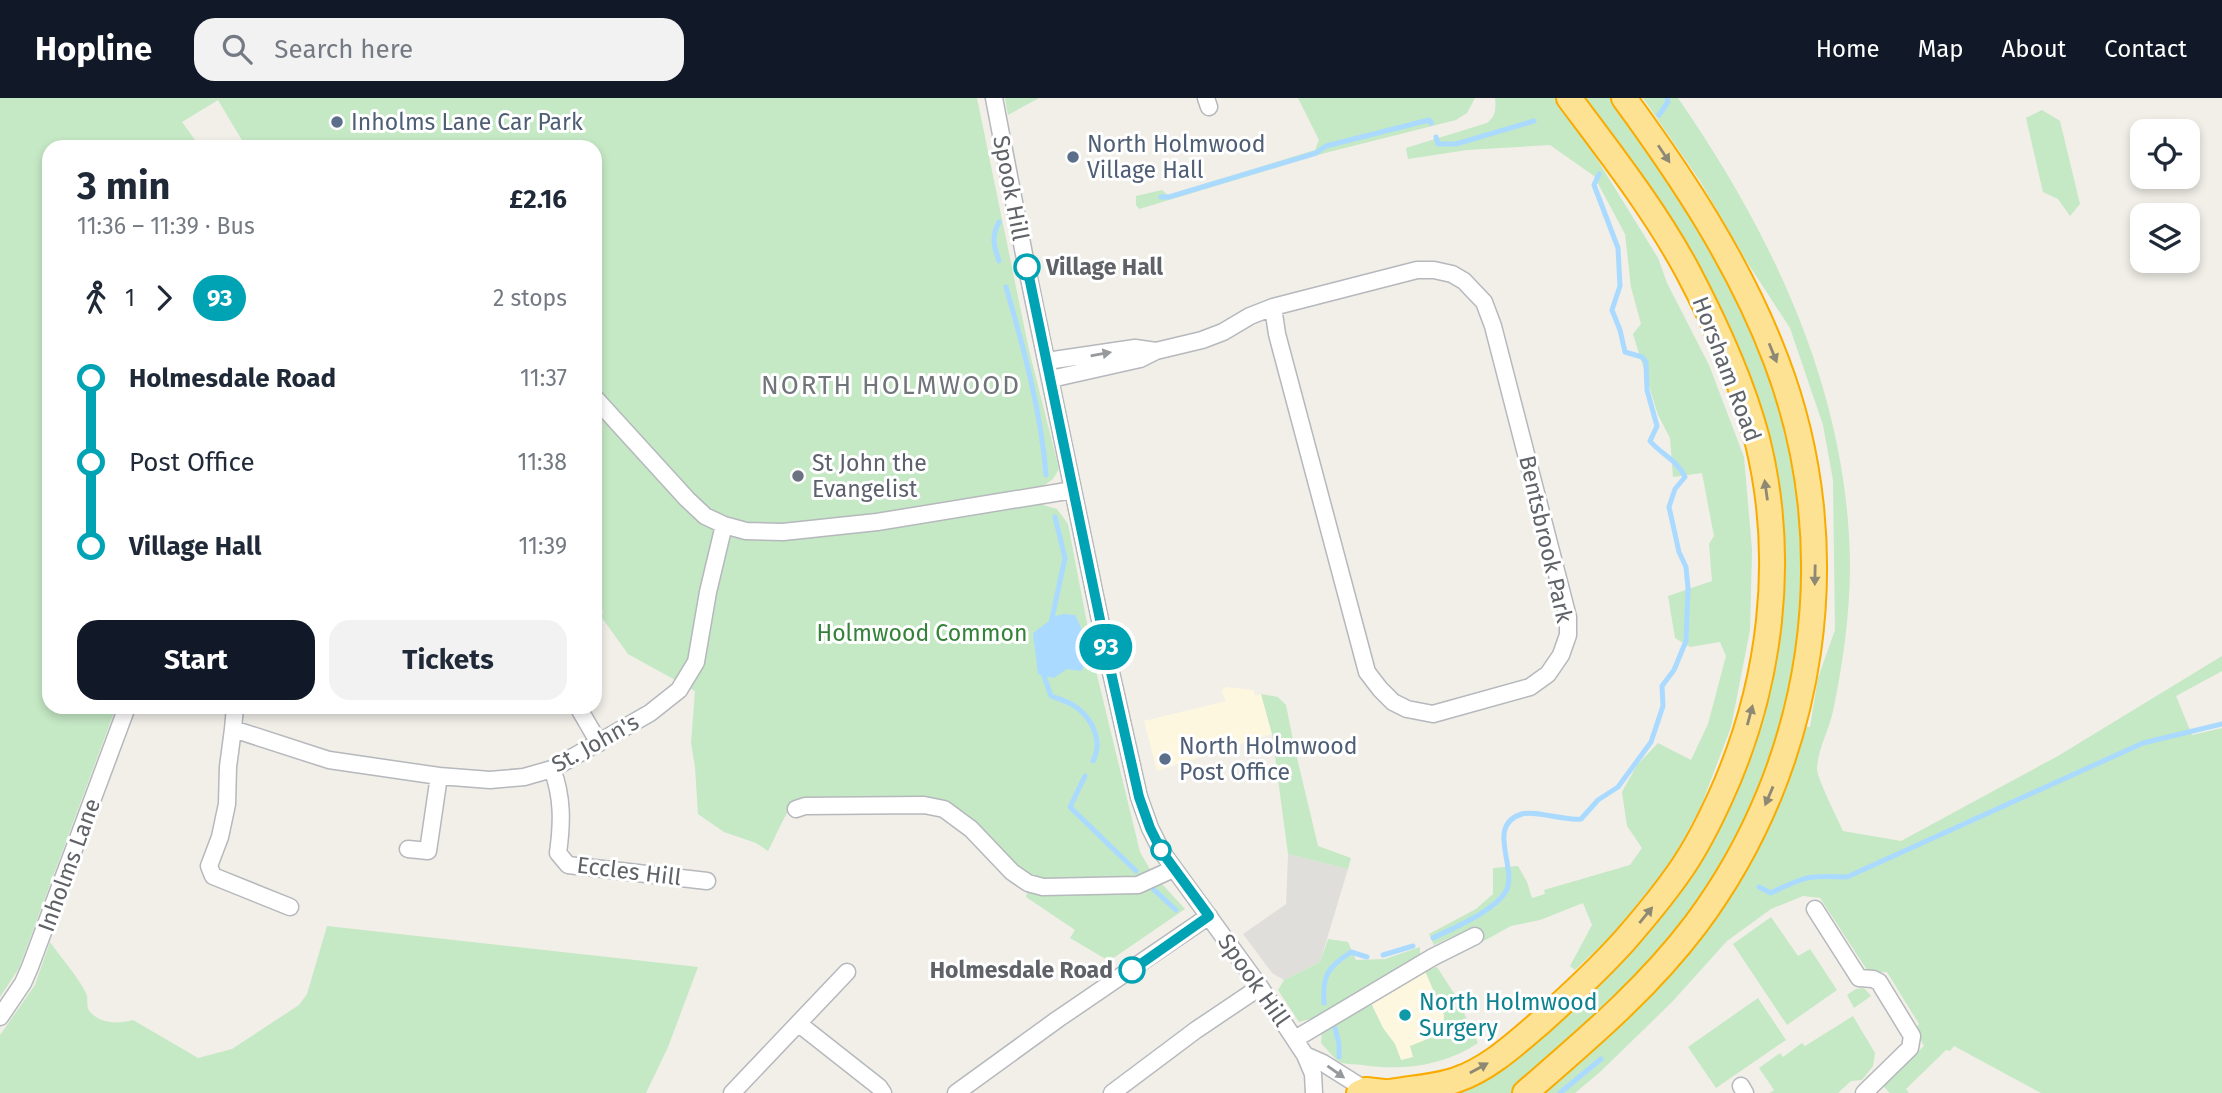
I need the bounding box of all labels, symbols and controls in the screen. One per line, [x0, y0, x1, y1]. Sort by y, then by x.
search box [194, 18, 684, 81]
text: Hopline [35, 29, 152, 69]
icon: search [218, 30, 256, 68]
text: Search here [274, 34, 413, 65]
text: Home [1816, 35, 1880, 63]
text: Map [1918, 35, 1964, 63]
text: About [2002, 35, 2066, 63]
text: Contact [2104, 35, 2187, 63]
place label: Inholms Lane Car Park [351, 108, 583, 136]
marker: Inholms Lane Car Park [329, 114, 345, 130]
map controls [2130, 119, 2200, 273]
button: locate [2130, 119, 2200, 189]
place label: North Holmwood Village Hall [1087, 130, 1266, 184]
street label: Spook Hill [987, 133, 1035, 243]
one-way arrow [1657, 144, 1670, 163]
marker: North Holmwood Village Hall [1065, 149, 1081, 165]
text: 3 min [77, 163, 171, 209]
text: £2.16 [509, 184, 567, 215]
button: layers [2130, 203, 2200, 273]
text: 11:36 – 11:39 · Bus [77, 212, 255, 240]
place label: Village Hall [1045, 253, 1163, 281]
marker: Village Hall [1014, 254, 1040, 280]
icon: walk [77, 279, 115, 317]
icon: forward [145, 279, 183, 317]
text: 1 [125, 284, 135, 312]
text: 93 [207, 284, 232, 312]
text: 2 stops [493, 284, 567, 312]
street label: Horsham Road [1686, 292, 1768, 446]
one-way arrow [1768, 342, 1779, 363]
one-way arrow [1090, 348, 1112, 359]
text: Holmesdale Road [129, 363, 336, 394]
text: 11:37 [520, 364, 567, 392]
district label: NORTH HOLMWOOD [761, 370, 1021, 401]
text: Post Office [129, 447, 255, 478]
text: 11:38 [518, 448, 567, 476]
place label: St John the Evangelist [812, 449, 927, 503]
street label: Bentsbrook Park [1513, 453, 1579, 626]
marker: St John the Evangelist [790, 468, 806, 484]
one-way arrow [1760, 479, 1771, 501]
text: Village Hall [129, 531, 261, 562]
text: 11:39 [518, 532, 567, 560]
one-way arrow [1809, 564, 1820, 586]
park label: Holmwood Common [817, 619, 1027, 647]
button: Start [77, 620, 315, 700]
button: Tickets [329, 620, 567, 700]
line badge: 93 [1074, 624, 1138, 670]
text: 93 [1093, 633, 1119, 661]
one-way arrow [1746, 704, 1756, 725]
street label: St. John's [547, 708, 643, 778]
place label: North Holmwood Post Office [1179, 732, 1358, 786]
marker: North Holmwood Post Office [1157, 751, 1173, 767]
one-way arrow [1763, 786, 1775, 806]
street label: Inholms Lane [32, 794, 106, 936]
unlabelled marker [1151, 840, 1171, 860]
street label: Eccles Hill [575, 851, 683, 891]
one-way arrow [1638, 907, 1653, 924]
street label: Spook Hill [1212, 928, 1296, 1032]
place label: Holmesdale Road [930, 956, 1113, 984]
marker: Holmesdale Road [1119, 957, 1145, 983]
place label: North Holmwood Surgery [1419, 988, 1598, 1042]
marker: North Holmwood Surgery [1397, 1007, 1413, 1023]
one-way arrow [1469, 1062, 1489, 1074]
one-way arrow [1327, 1065, 1345, 1079]

